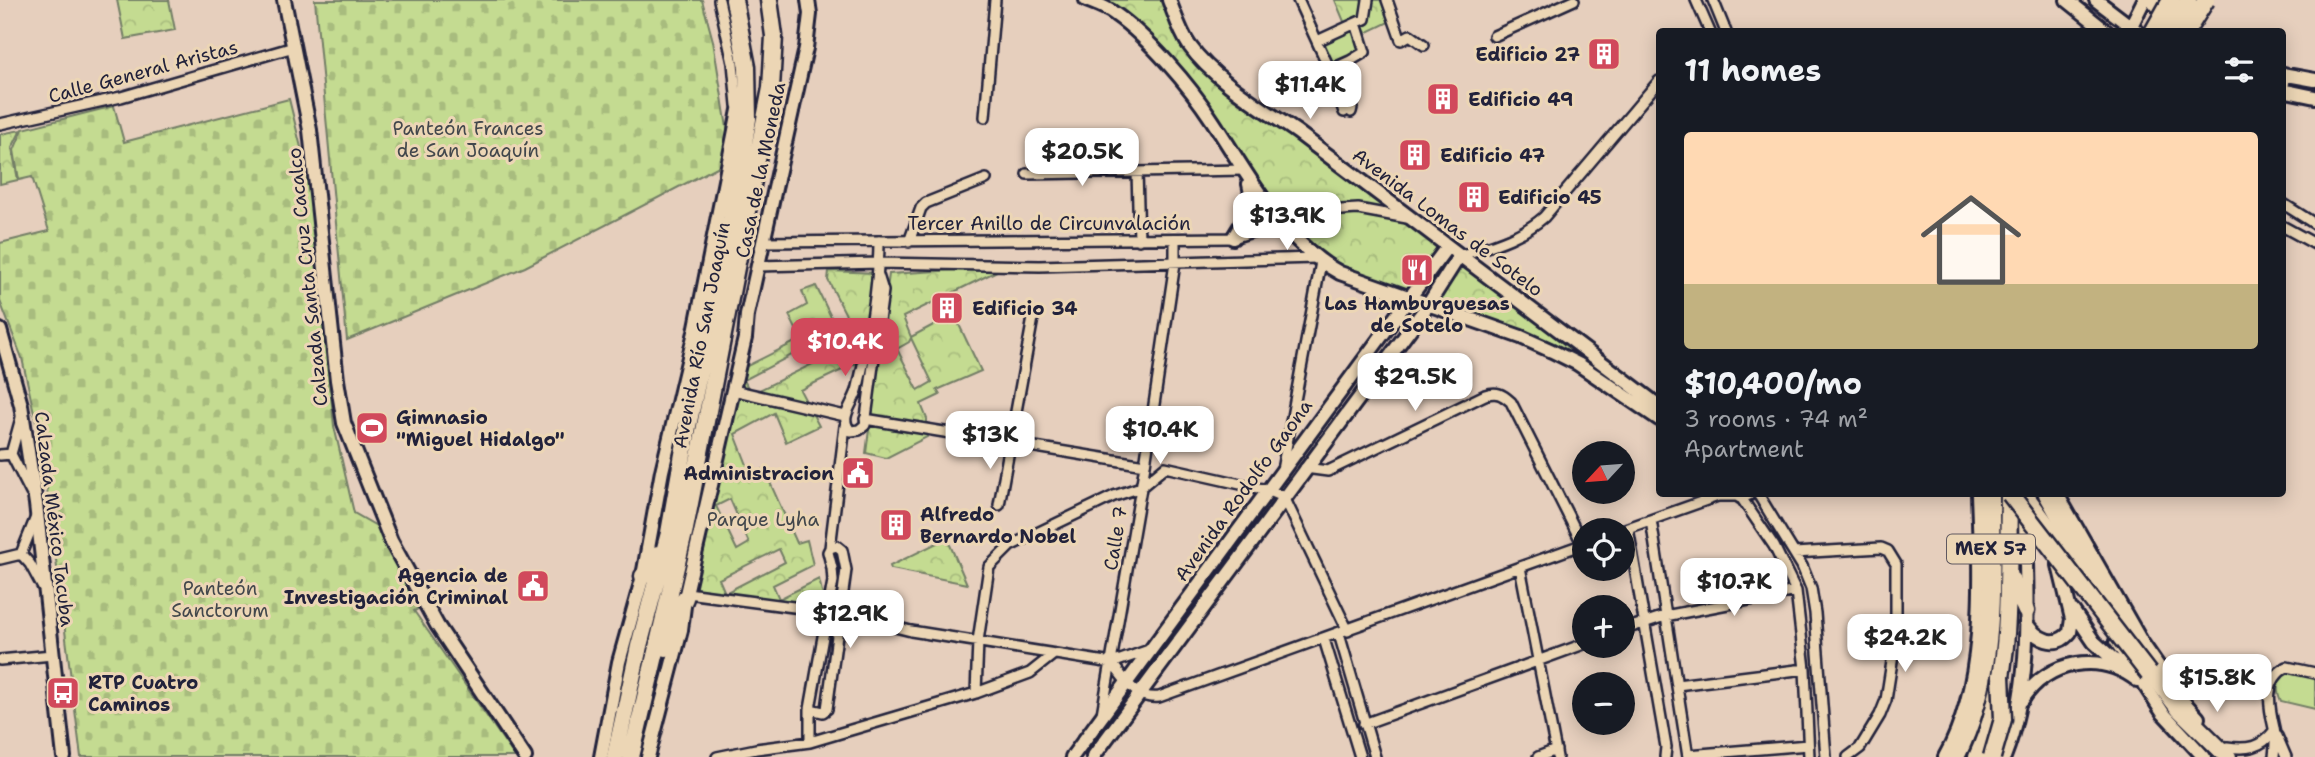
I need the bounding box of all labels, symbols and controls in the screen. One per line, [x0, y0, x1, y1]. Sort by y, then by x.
street label: Calle General Aristas [46, 34, 241, 109]
building icon: Edificio 27 [1585, 35, 1623, 73]
place label: Edificio 27 [1475, 42, 1580, 67]
text: 11 homes [1684, 50, 1821, 91]
icon: filters [2220, 51, 2258, 89]
pin: $11.4K [1253, 61, 1367, 121]
text: $11.4K [1274, 69, 1346, 99]
street label: Casa de la Moneda [730, 80, 791, 260]
building icon: Edificio 49 [1424, 80, 1462, 118]
place label: Edificio 49 [1468, 87, 1573, 112]
park label: Panteón Frances de San Joaquín [392, 116, 544, 163]
pin: $20.5K [1025, 128, 1139, 188]
text: $20.5K [1041, 136, 1123, 166]
building icon: Edificio 47 [1396, 136, 1434, 174]
street label: Avenida Lomas de Sotelo [1347, 142, 1548, 302]
place label: Edificio 47 [1440, 143, 1545, 168]
street label: Calzada Santa Cruz Cacalco [281, 147, 334, 407]
icon: home [1908, 177, 2034, 303]
building icon: Edificio 45 [1455, 178, 1493, 216]
place label: Edificio 45 [1498, 185, 1602, 210]
pin: $13.9K [1230, 192, 1344, 252]
text: $13.9K [1249, 200, 1325, 230]
street label: Tercer Anillo de Circunvalación [907, 211, 1191, 236]
street label: Avenida Río San Joaquín [667, 220, 736, 451]
restaurant icon: Las Hamburguesas de Sotelo [1398, 251, 1436, 289]
building icon: Edificio 34 [928, 289, 966, 327]
place label: Las Hamburguesas de Sotelo [1324, 291, 1510, 338]
place label: Edificio 34 [972, 296, 1078, 321]
pin: $10.4K [788, 318, 902, 378]
text: $10.4K [807, 326, 883, 356]
pin: $29.5K [1358, 354, 1472, 413]
text: $29.5K [1374, 361, 1456, 391]
text: $10,400/mo [1684, 363, 1862, 404]
street label: Avenida Rodolfo Gaona [1169, 394, 1318, 586]
text: 3 rooms · 74 m² [1684, 404, 1868, 434]
place label: Gimnasio "Miguel Hidalgo" [396, 405, 565, 452]
pin: $10.4K [1103, 406, 1217, 466]
sports icon: Gimnasio "Miguel Hidalgo" [353, 409, 391, 447]
street label: Calzada México Tacuba [29, 410, 80, 628]
pin: $13K [949, 412, 1031, 471]
text: $10.4K [1122, 414, 1198, 444]
text: $13K [962, 419, 1018, 449]
text: Apartment [1684, 434, 1804, 464]
north arrow [1572, 441, 1634, 504]
map controls [1572, 441, 1635, 735]
public building icon: Administracion [839, 454, 877, 492]
place label: Administracion [683, 461, 834, 486]
place label: Alfredo Bernardo Nobel [920, 502, 1077, 549]
street label: Calle 7 [1098, 504, 1133, 572]
building icon: Alfredo Bernardo Nobel [877, 506, 915, 544]
park label: Parque Lyha [707, 507, 819, 532]
button: locate [1572, 518, 1635, 581]
road number: MEX 57 [1947, 534, 2035, 564]
pin: $10.7K [1677, 558, 1791, 618]
place label: Agencia de Investigación Criminal [284, 563, 508, 610]
text: $10.7K [1696, 566, 1772, 596]
public building icon: Agencia de Investigación Criminal [514, 567, 552, 605]
park label: Panteón Sanctorum [171, 576, 269, 623]
pin: $12.9K [793, 590, 907, 650]
button: + [1572, 595, 1635, 658]
text: $12.9K [812, 598, 888, 628]
pin: $24.2K [1848, 614, 1962, 674]
text: $24.2K [1863, 622, 1947, 652]
pin: $15.8K [2160, 654, 2274, 714]
text: $15.8K [2179, 662, 2255, 692]
place label: RTP Cuatro Caminos [88, 670, 198, 717]
button: − [1572, 672, 1635, 735]
bus stop icon: RTP Cuatro Caminos [44, 674, 82, 712]

